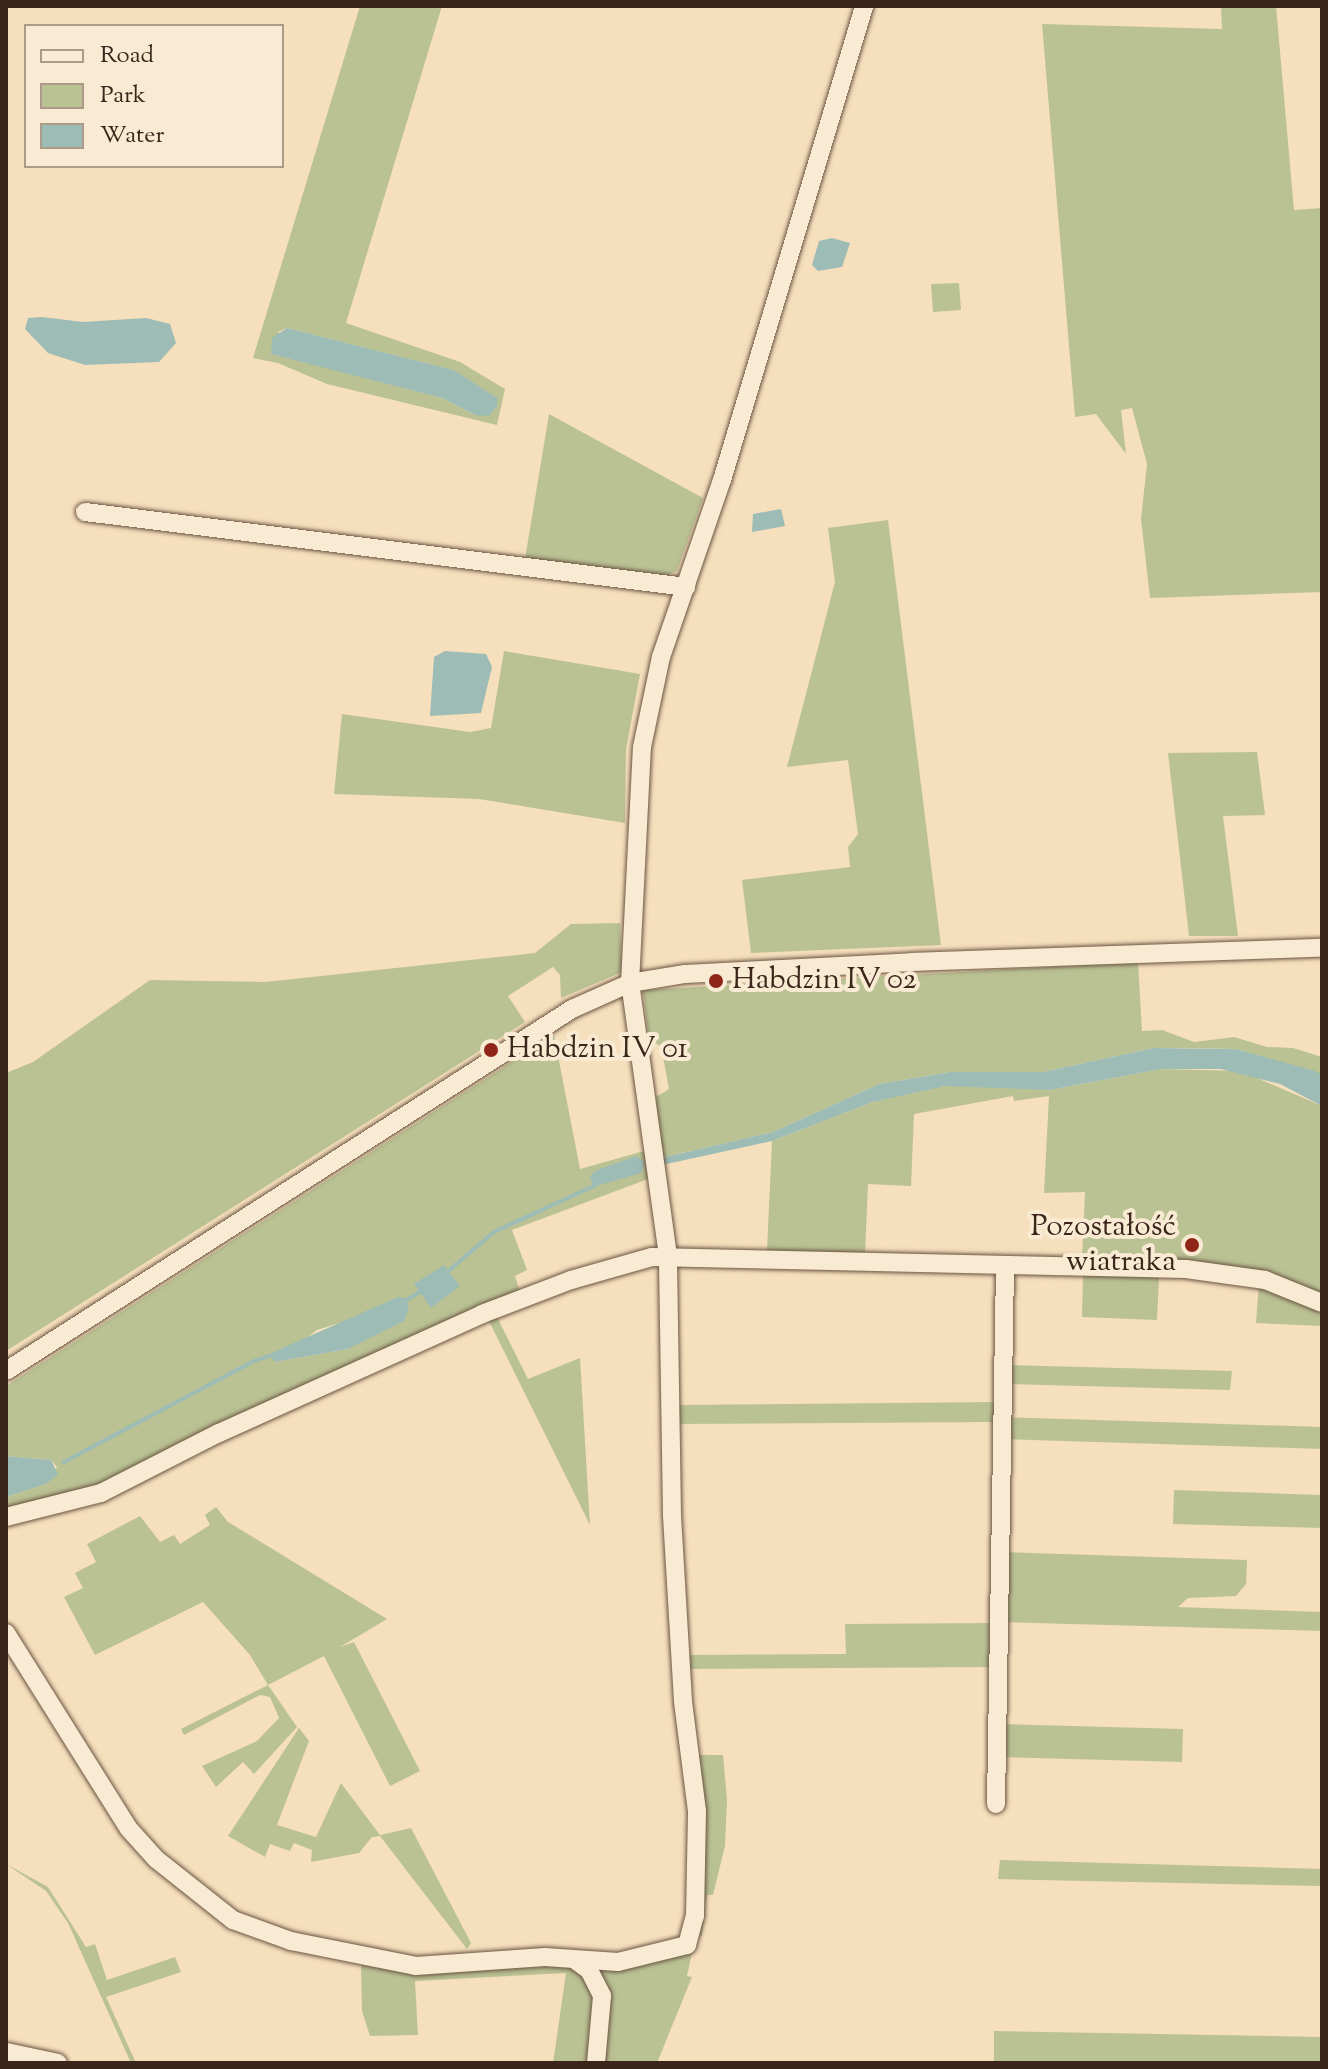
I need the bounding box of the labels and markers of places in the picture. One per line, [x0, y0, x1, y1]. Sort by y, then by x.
place label: Habdzin IV 02 [732, 963, 917, 999]
marker: Habdzin IV 02 [707, 972, 725, 990]
place label: Habdzin IV 01 [507, 1032, 688, 1068]
marker: Habdzin IV 01 [482, 1041, 500, 1059]
place label: Pozostałość wiatraka [1031, 1210, 1176, 1280]
marker: Pozostałość wiatraka [1183, 1236, 1201, 1254]

